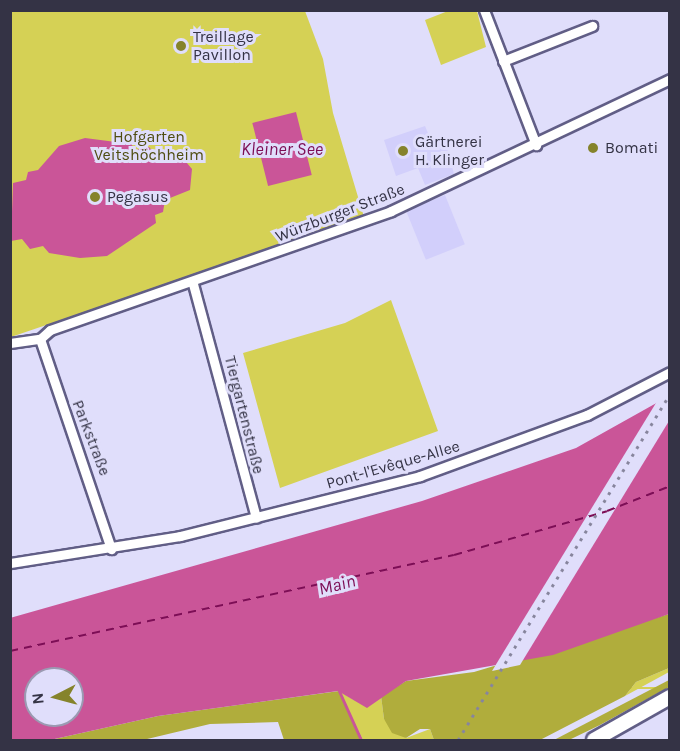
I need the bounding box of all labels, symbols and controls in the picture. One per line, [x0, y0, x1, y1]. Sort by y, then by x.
place label: Treillage Pavillon [193, 27, 254, 65]
marker: Treillage Pavillon [174, 39, 188, 53]
park label: Hofgarten Veitshöchheim [94, 127, 204, 165]
place label: Gärtnerei H. Klinger [415, 132, 484, 170]
water label: Kleiner See [241, 138, 323, 160]
place label: Bomati [605, 138, 658, 158]
marker: Bomati [586, 141, 600, 155]
marker: Gärtnerei H. Klinger [396, 144, 410, 158]
street label: Würzburger Straße [273, 180, 407, 246]
place label: Pegasus [107, 187, 168, 207]
marker: Pegasus [88, 190, 102, 204]
street label: Tiergartenstraße [220, 354, 268, 476]
street label: Parkstraße [68, 397, 114, 479]
street label: Pont-l'Evêque-Allee [324, 437, 462, 493]
water label: Main [316, 570, 358, 600]
north arrow [24, 667, 84, 727]
text: N [28, 692, 48, 705]

